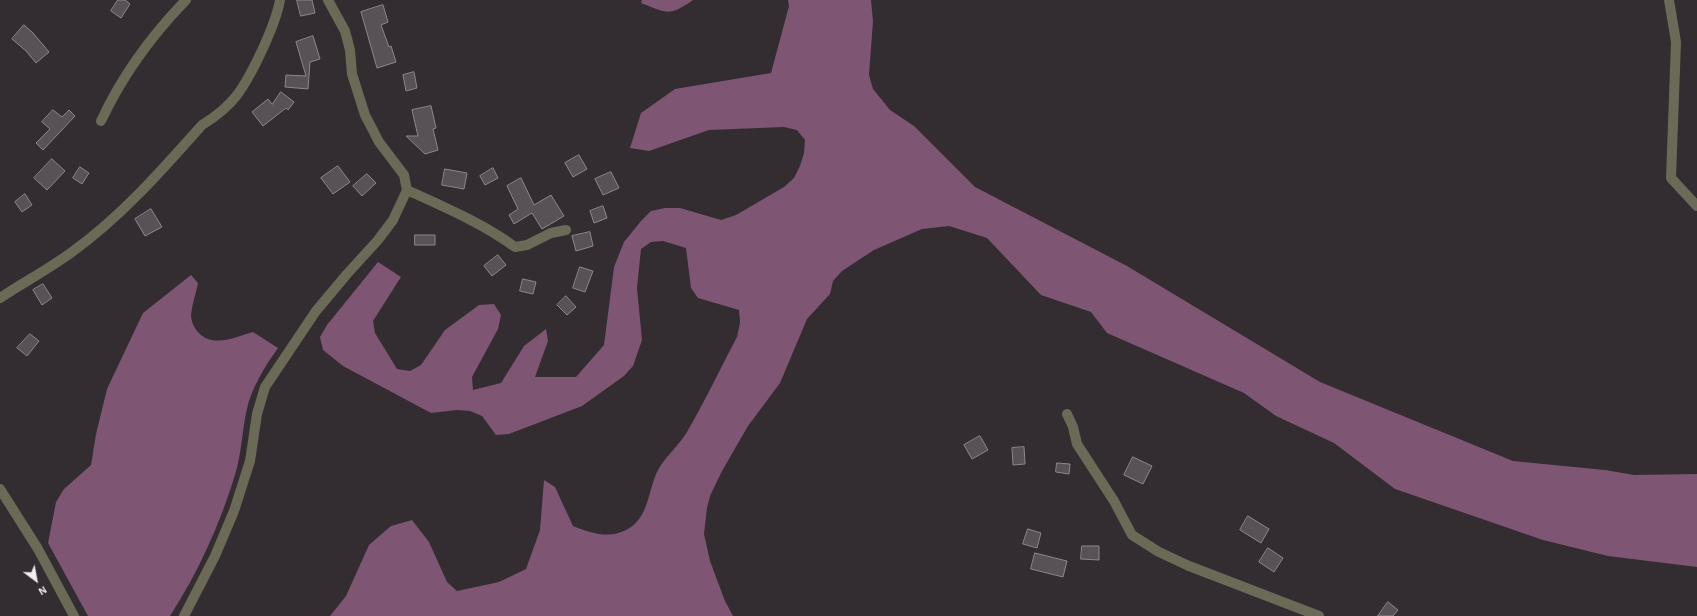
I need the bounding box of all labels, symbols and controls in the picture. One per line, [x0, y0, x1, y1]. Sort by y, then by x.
north arrow [16, 560, 56, 600]
text: N [36, 584, 49, 597]

